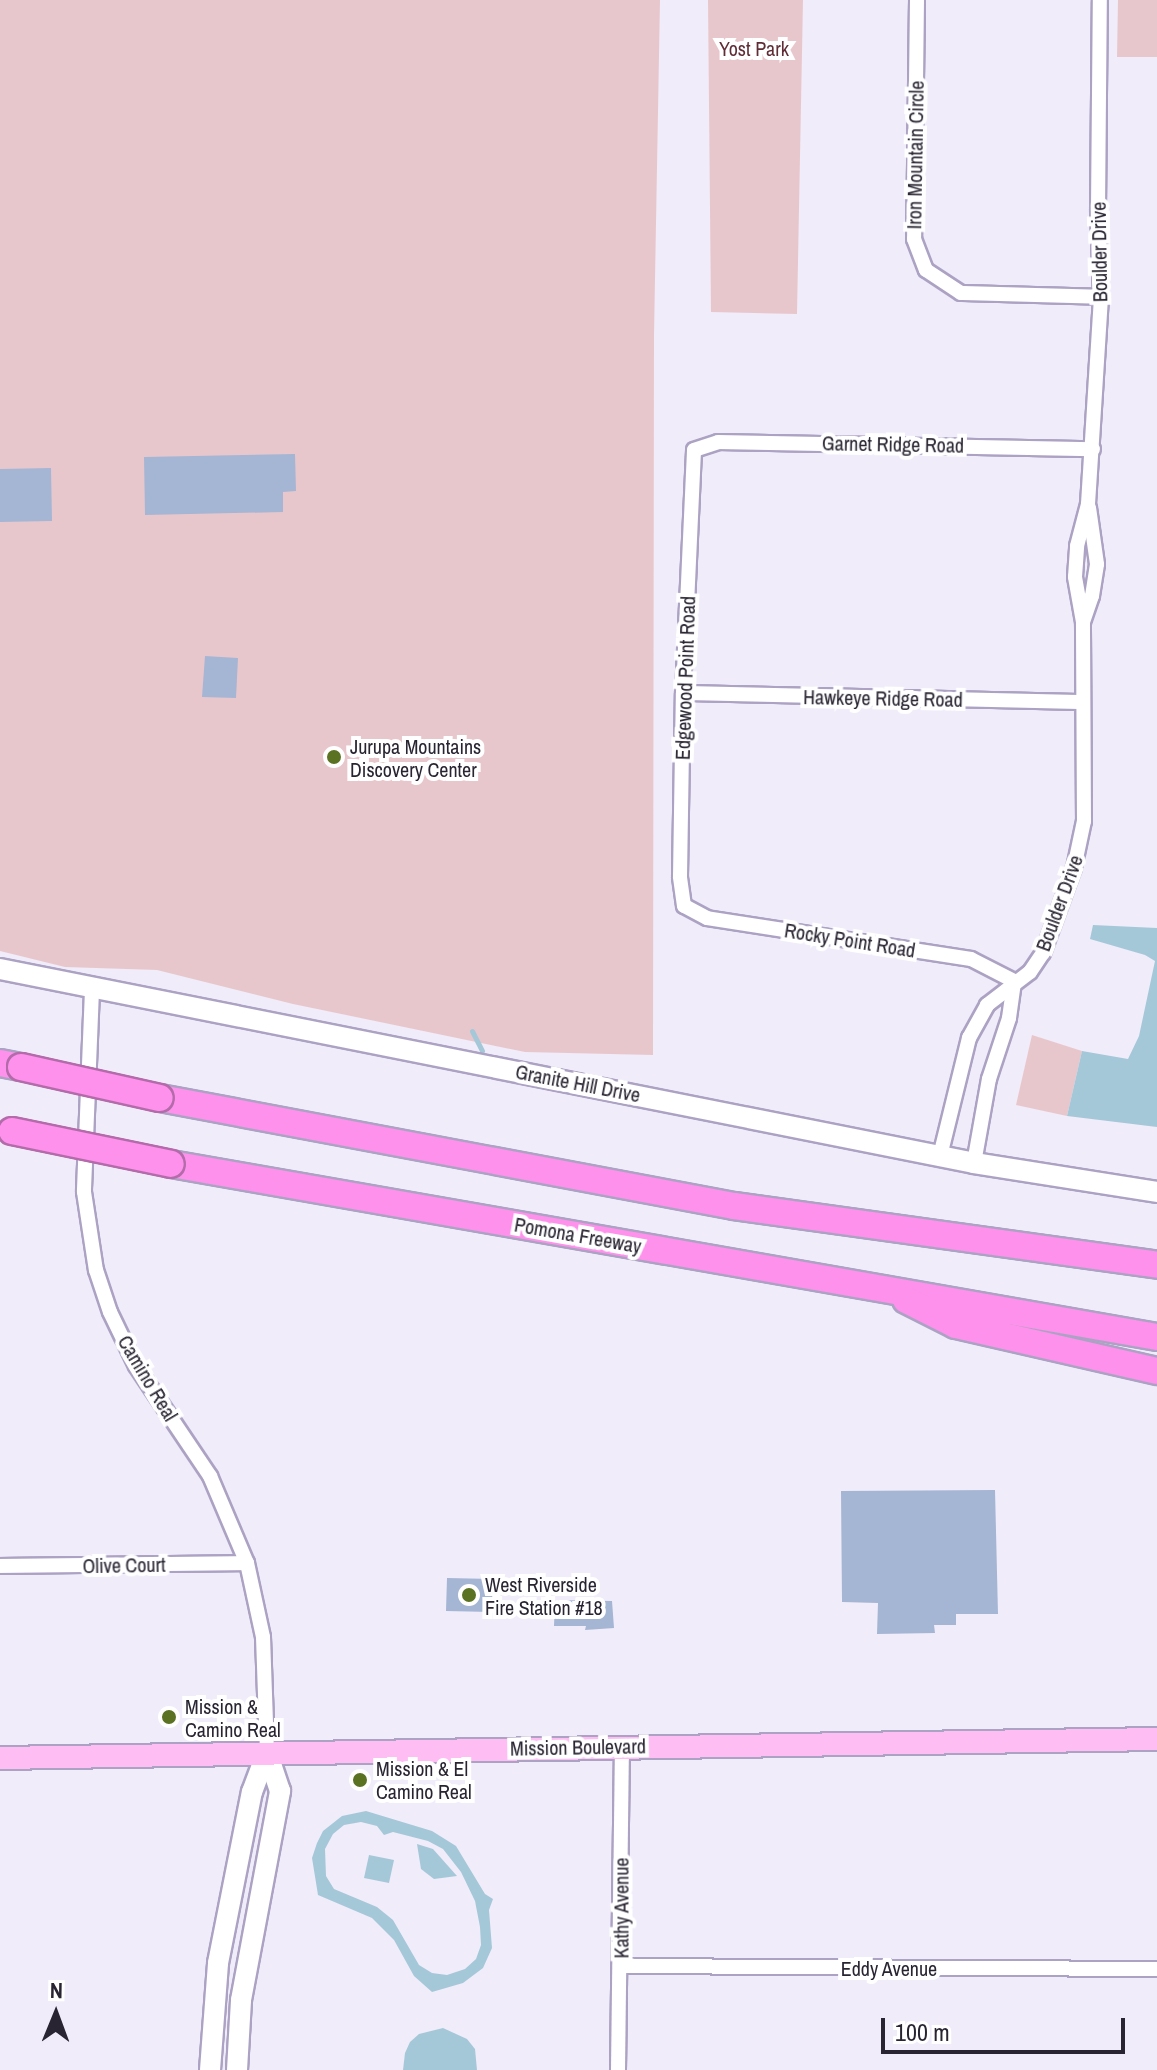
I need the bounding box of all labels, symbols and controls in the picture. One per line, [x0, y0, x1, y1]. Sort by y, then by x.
park label: Yost Park [719, 36, 789, 60]
street label: Iron Mountain Circle [902, 81, 928, 229]
street label: Boulder Drive [1086, 202, 1112, 302]
street label: Garnet Ridge Road [822, 431, 964, 457]
street label: Edgewood Point Road [670, 596, 700, 760]
street label: Hawkeye Ridge Road [803, 685, 963, 711]
place label: Jurupa Mountains Discovery Center [350, 734, 481, 781]
marker: Jurupa Mountains Discovery Center [325, 748, 343, 766]
street label: Boulder Drive [1031, 852, 1087, 954]
street label: Rocky Point Road [783, 918, 917, 962]
street label: Granite Hill Drive [514, 1059, 642, 1107]
street label: Pomona Freeway [513, 1212, 643, 1258]
street label: Camino Real [113, 1331, 183, 1425]
street label: Olive Court [82, 1552, 166, 1578]
place label: West Riverside Fire Station #18 [485, 1572, 603, 1619]
marker: West Riverside Fire Station #18 [460, 1586, 478, 1604]
place label: Mission & Camino Real [185, 1694, 281, 1741]
marker: Mission & Camino Real [160, 1708, 178, 1726]
street label: Mission Boulevard [510, 1734, 646, 1760]
place label: Mission & El Camino Real [376, 1756, 472, 1803]
marker: Mission & El Camino Real [351, 1771, 369, 1789]
street label: Kathy Avenue [609, 1857, 633, 1959]
street label: Eddy Avenue [840, 1956, 938, 1980]
north arrow [16, 1974, 96, 2054]
text: N [50, 1975, 63, 2005]
scale bar [885, 2002, 1129, 2052]
text: 100 m [895, 2016, 950, 2048]

